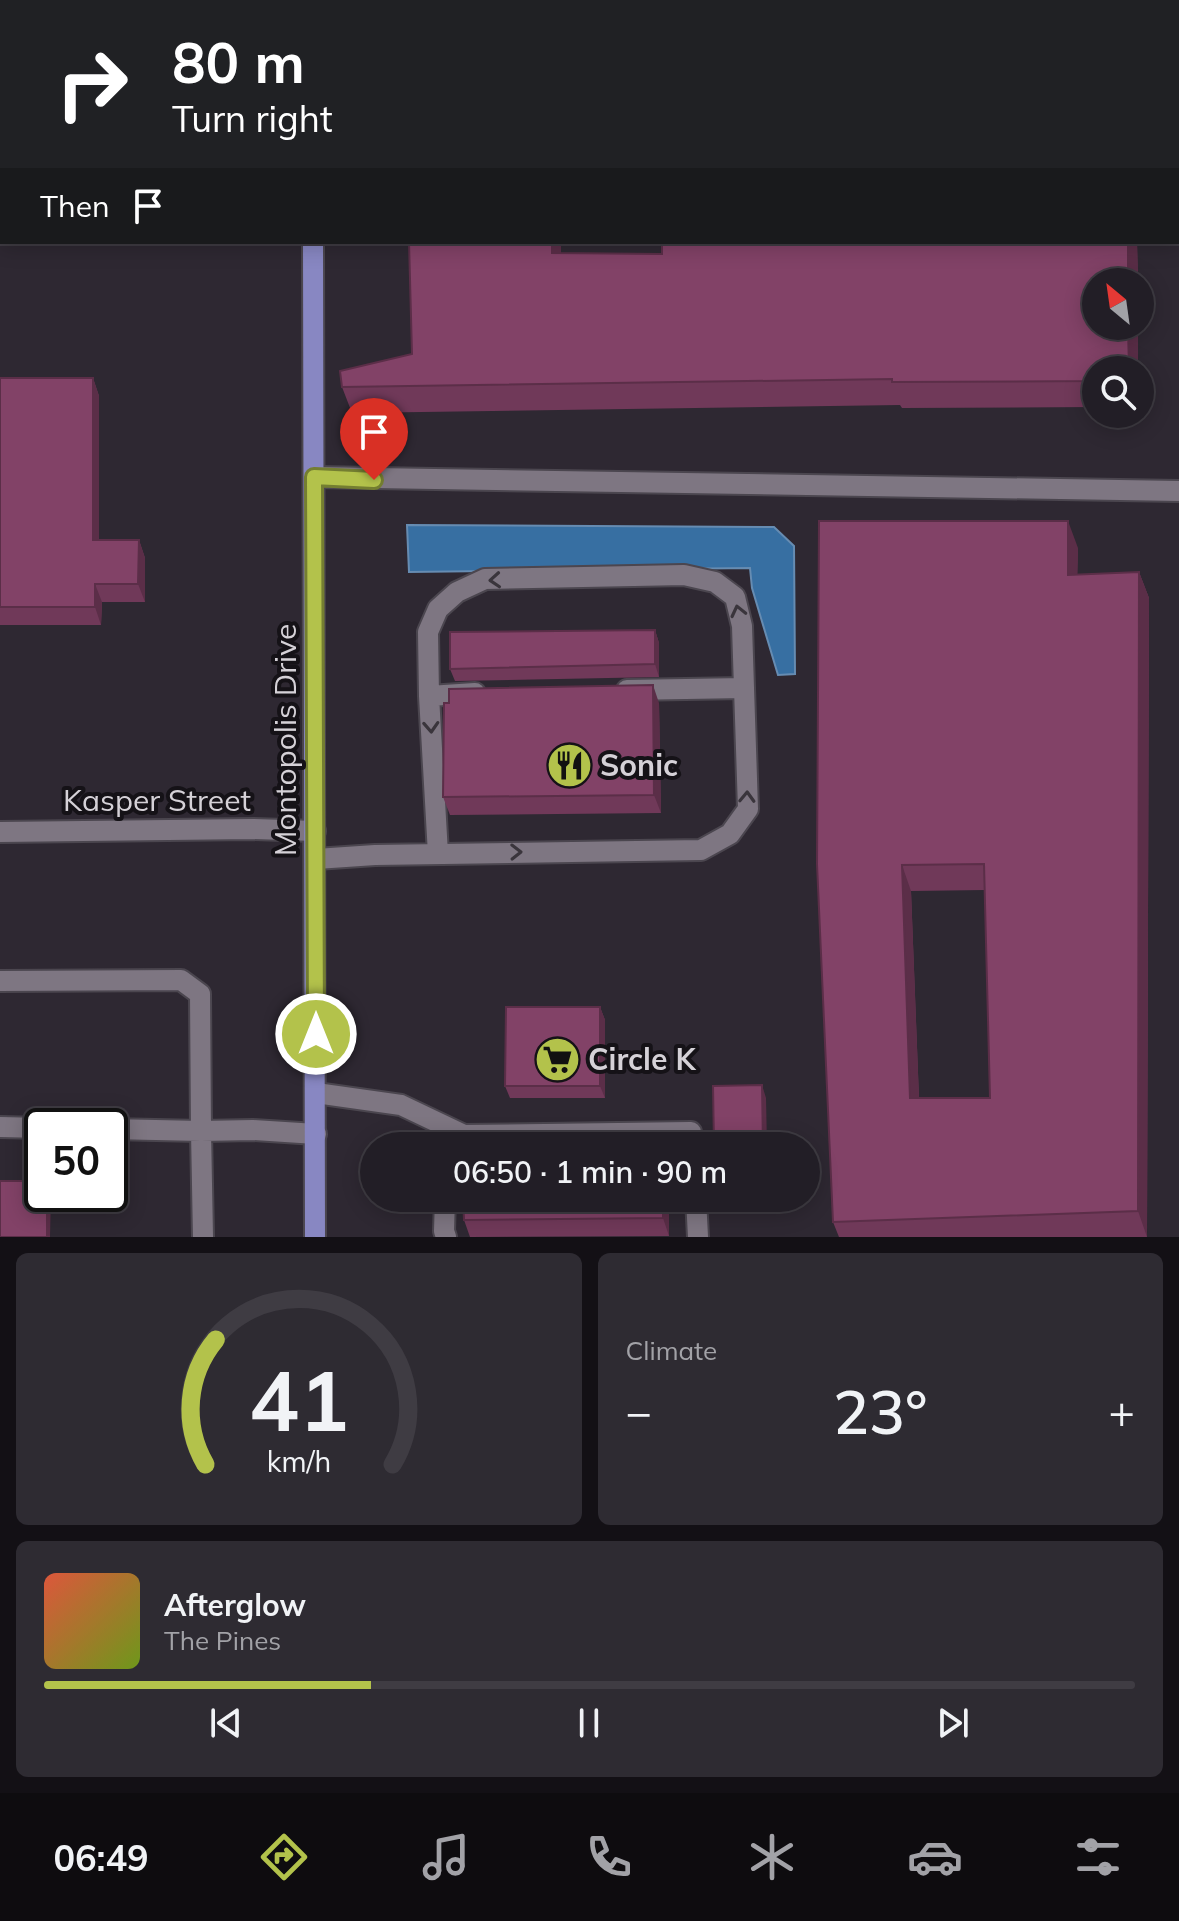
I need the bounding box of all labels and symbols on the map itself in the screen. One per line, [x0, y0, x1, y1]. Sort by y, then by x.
north arrow [1082, 268, 1154, 340]
pin [340, 398, 408, 480]
one-way arrow [488, 571, 501, 588]
one-way arrow [730, 604, 747, 618]
street label: Montopolis Drive [266, 624, 304, 856]
one-way arrow [423, 721, 440, 734]
restaurant icon: Sonic [545, 741, 593, 789]
place label: Sonic [600, 746, 678, 784]
street label: Kasper Street [63, 781, 251, 819]
one-way arrow [738, 791, 755, 803]
one-way arrow [510, 844, 523, 861]
position arrow [274, 992, 358, 1076]
supermarket icon: Circle K [533, 1035, 581, 1083]
place label: Circle K [588, 1040, 697, 1078]
speed limit sign: 50 [24, 1108, 128, 1212]

